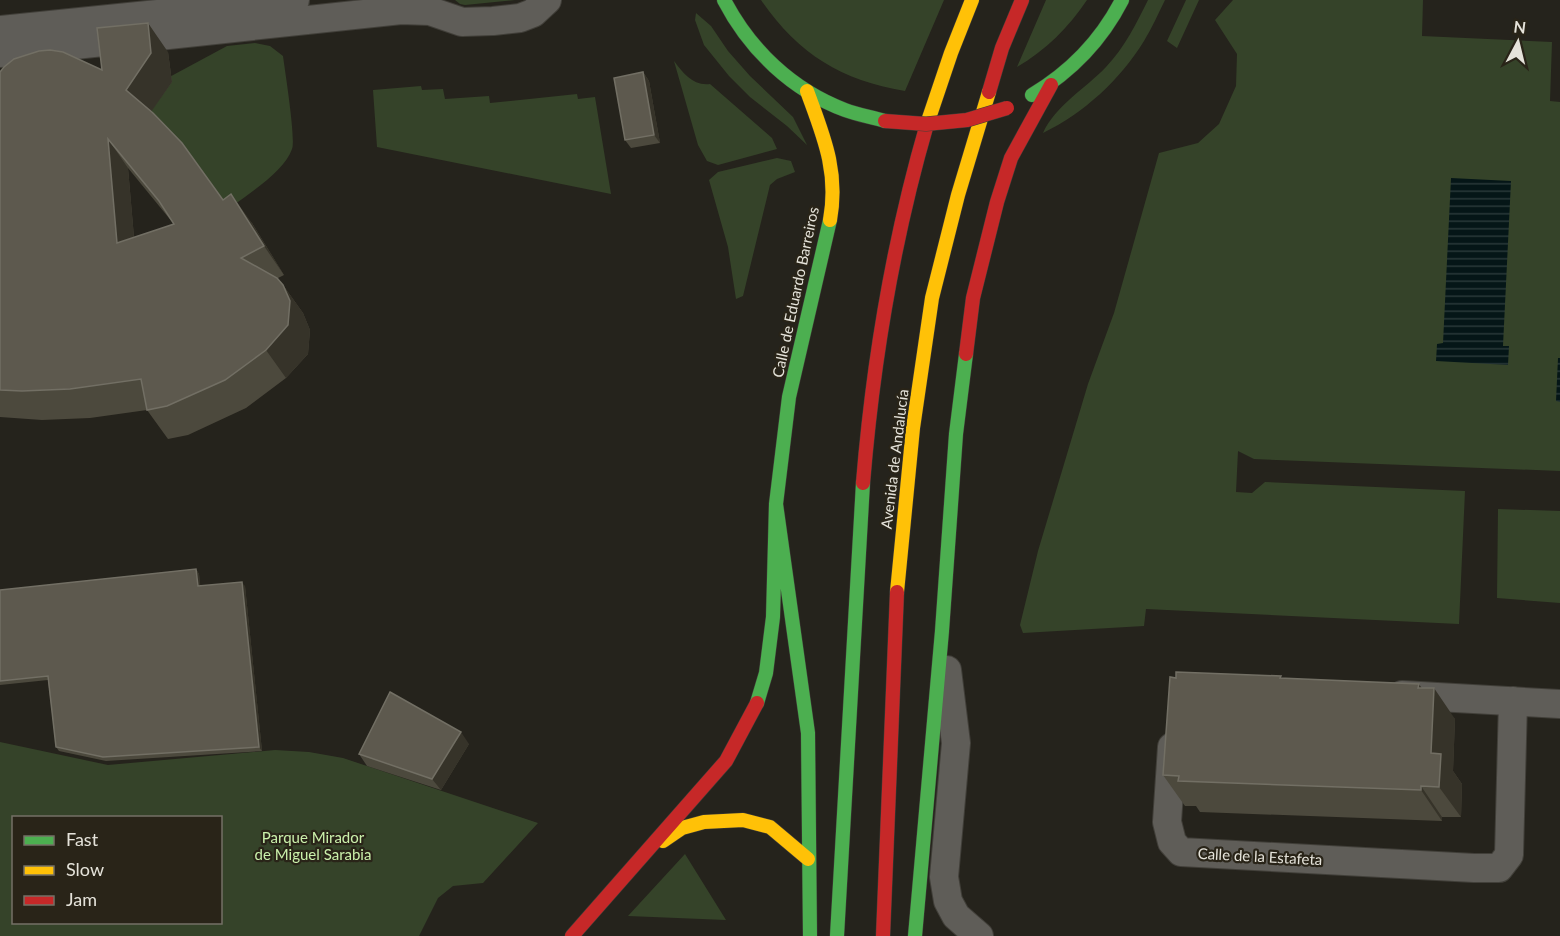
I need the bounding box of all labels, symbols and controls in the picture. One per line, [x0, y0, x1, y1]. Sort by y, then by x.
north arrow [1488, 12, 1548, 72]
text: N [1513, 16, 1527, 37]
street label: Calle de Eduardo Barreiros [768, 205, 822, 379]
street label: Avenida de Andalucía [876, 388, 912, 530]
legend [12, 816, 222, 924]
text: Fast [66, 828, 99, 850]
park label: Parque Mirador de Miguel Sarabia [255, 828, 371, 863]
street label: Calle de la Estafeta [1197, 844, 1323, 868]
text: Slow [66, 858, 104, 880]
text: Jam [66, 888, 97, 910]

